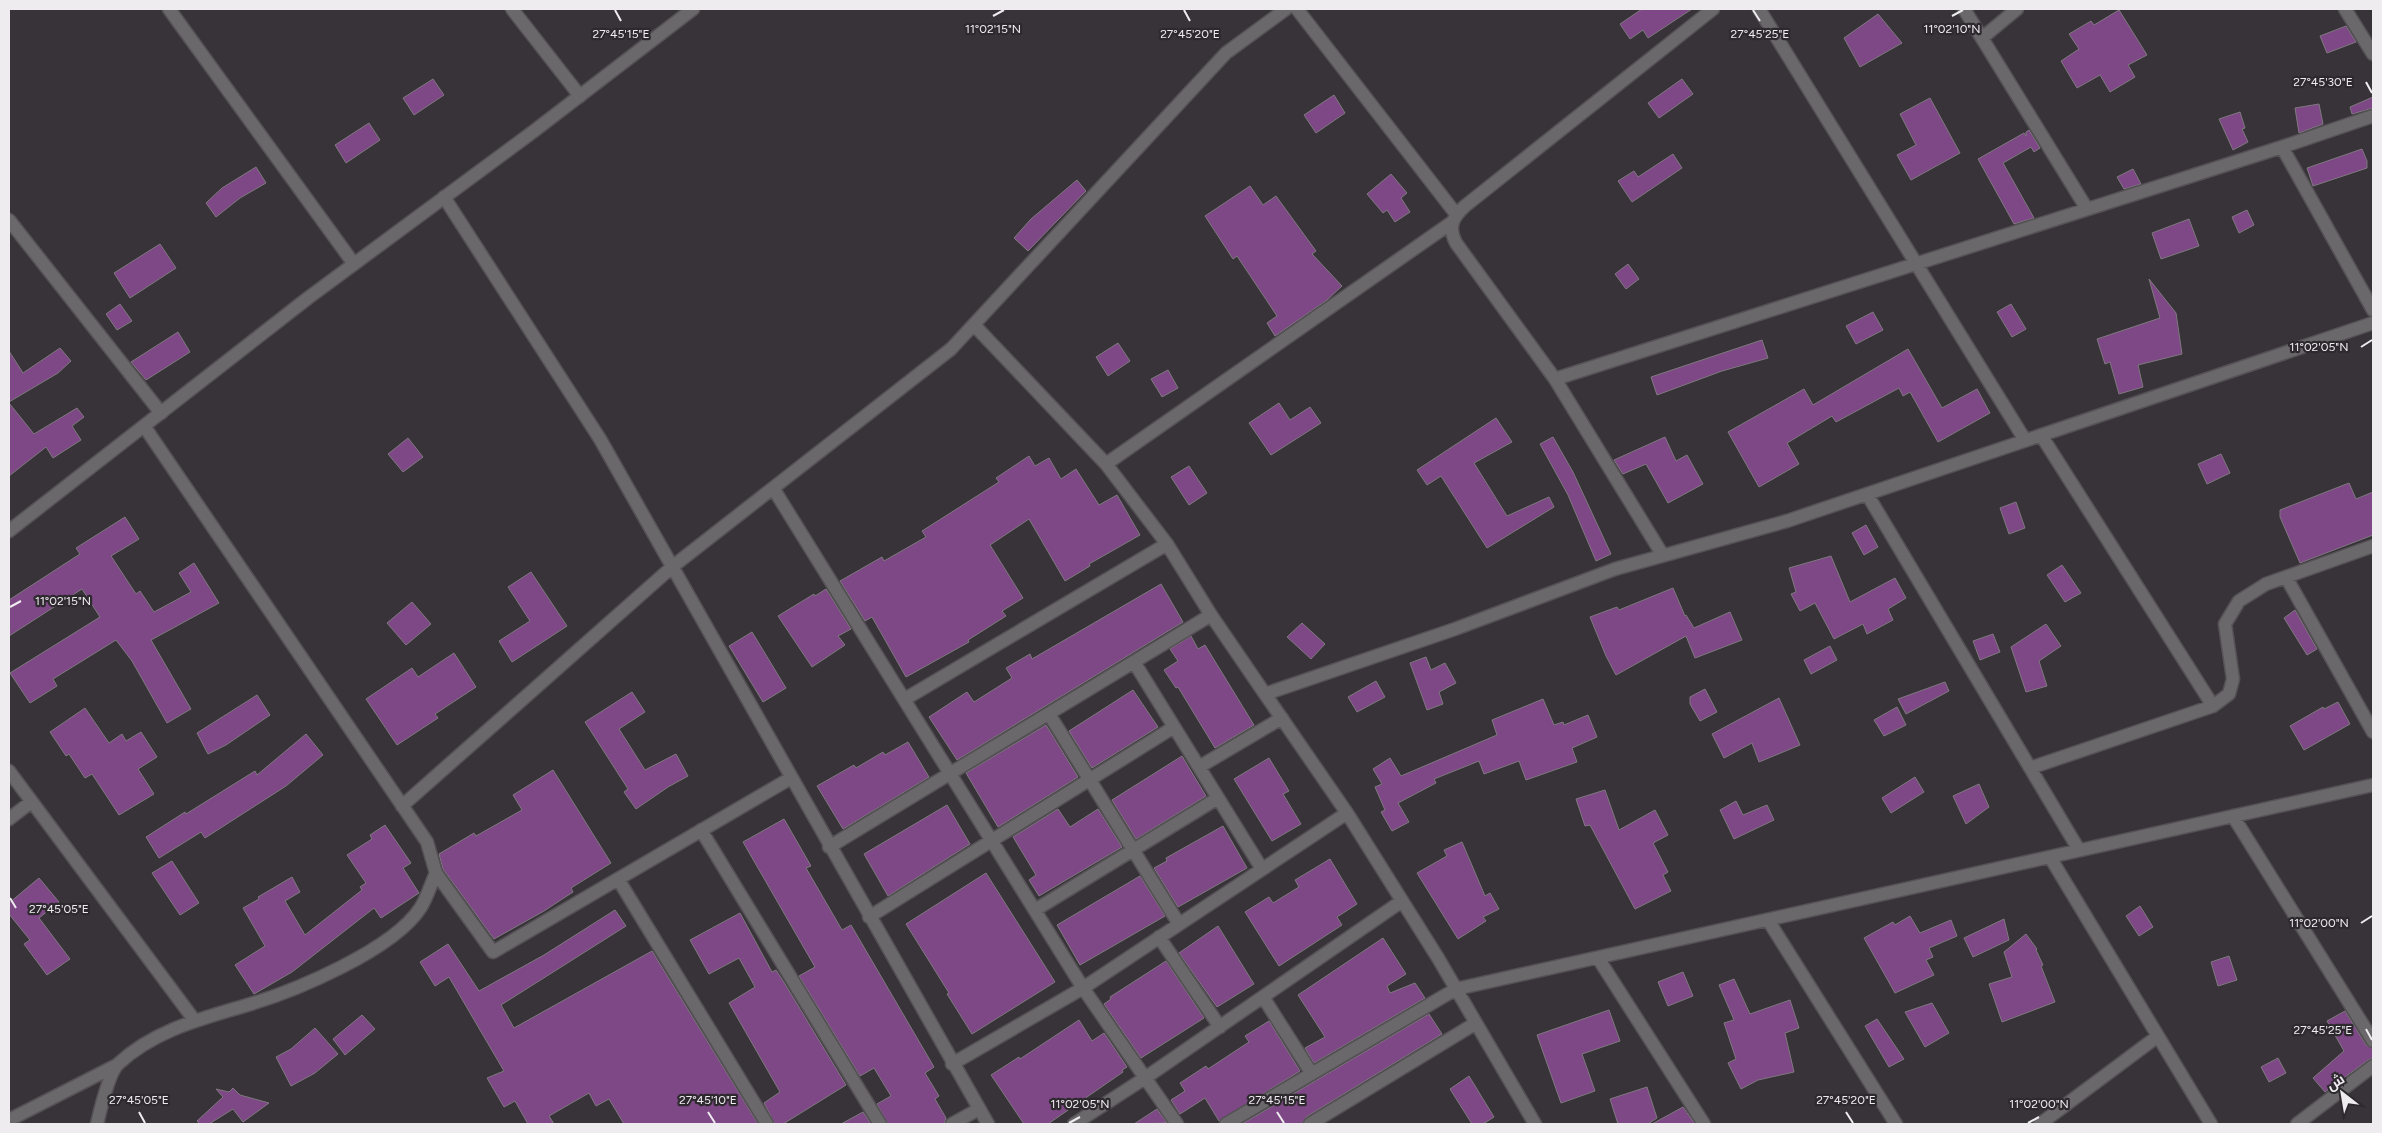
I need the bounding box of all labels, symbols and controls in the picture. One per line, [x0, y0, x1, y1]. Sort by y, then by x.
text: 11°02'15"N [965, 22, 1021, 36]
text: 11°02'10"N [1924, 22, 1980, 36]
text: 27°45'15"E [592, 27, 650, 41]
text: 27°45'20"E [1160, 27, 1220, 41]
text: 27°45'25"E [1731, 27, 1789, 41]
text: 27°45'30"E [2293, 75, 2353, 89]
text: 11°02'05"N [2290, 340, 2348, 354]
text: 11°02'15"N [35, 594, 91, 608]
text: 27°45'05"E [29, 902, 89, 916]
text: 11°02'00"N [2289, 916, 2349, 930]
text: 27°45'25"E [2294, 1023, 2352, 1037]
north arrow [2317, 1068, 2367, 1118]
text: ش [2323, 1070, 2348, 1094]
text: 27°45'05"E [109, 1093, 169, 1107]
text: 27°45'10"E [679, 1093, 737, 1107]
text: 27°45'15"E [1248, 1093, 1306, 1107]
text: 27°45'20"E [1816, 1093, 1876, 1107]
text: 11°02'05"N [1051, 1097, 1109, 1111]
text: 11°02'00"N [2009, 1097, 2069, 1111]

